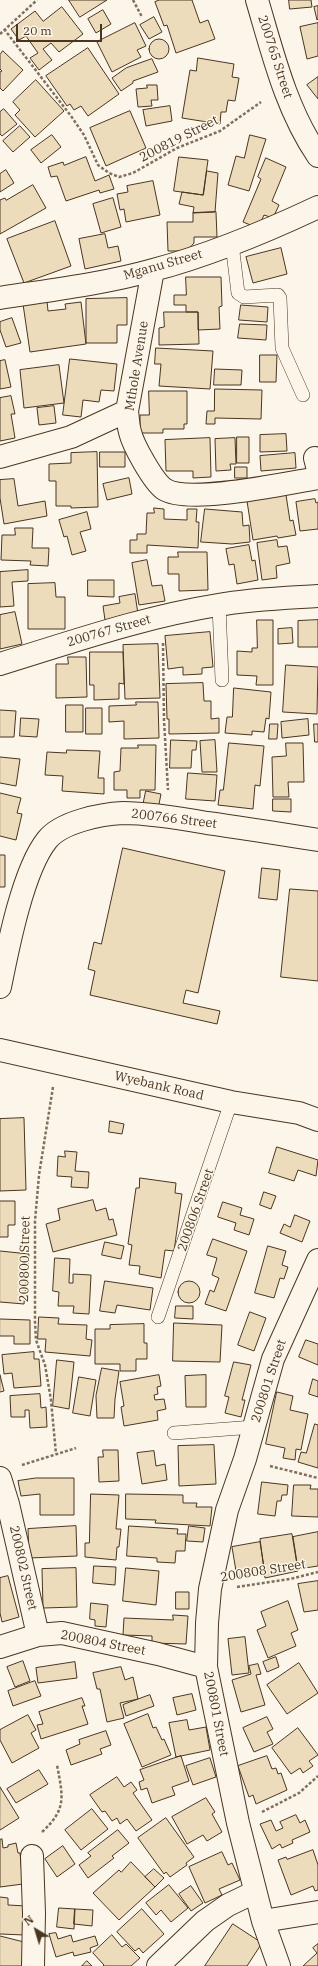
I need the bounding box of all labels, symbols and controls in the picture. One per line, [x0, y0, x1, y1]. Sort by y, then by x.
street label: 200765 Street [254, 14, 296, 100]
scale bar [18, 16, 104, 42]
text: 20 m [23, 23, 52, 38]
street label: 200819 Street [137, 112, 221, 166]
street label: Mganu Street [122, 246, 204, 284]
street label: Mthole Avenue [122, 320, 152, 412]
street label: 200767 Street [65, 612, 153, 650]
street label: 200766 Street [130, 806, 218, 832]
street label: Wyebank Road [113, 1068, 205, 1104]
street label: 200806 Street [175, 1167, 217, 1253]
street label: 200800 Street [16, 1216, 34, 1302]
street label: 200801 Street [248, 1338, 290, 1424]
street label: 200802 Street [6, 1524, 40, 1612]
street label: 200808 Street [219, 1557, 307, 1585]
street label: 200804 Street [59, 1627, 147, 1659]
street label: 200801 Street [200, 1670, 232, 1758]
north arrow [16, 1910, 56, 1950]
text: N [21, 1912, 36, 1929]

